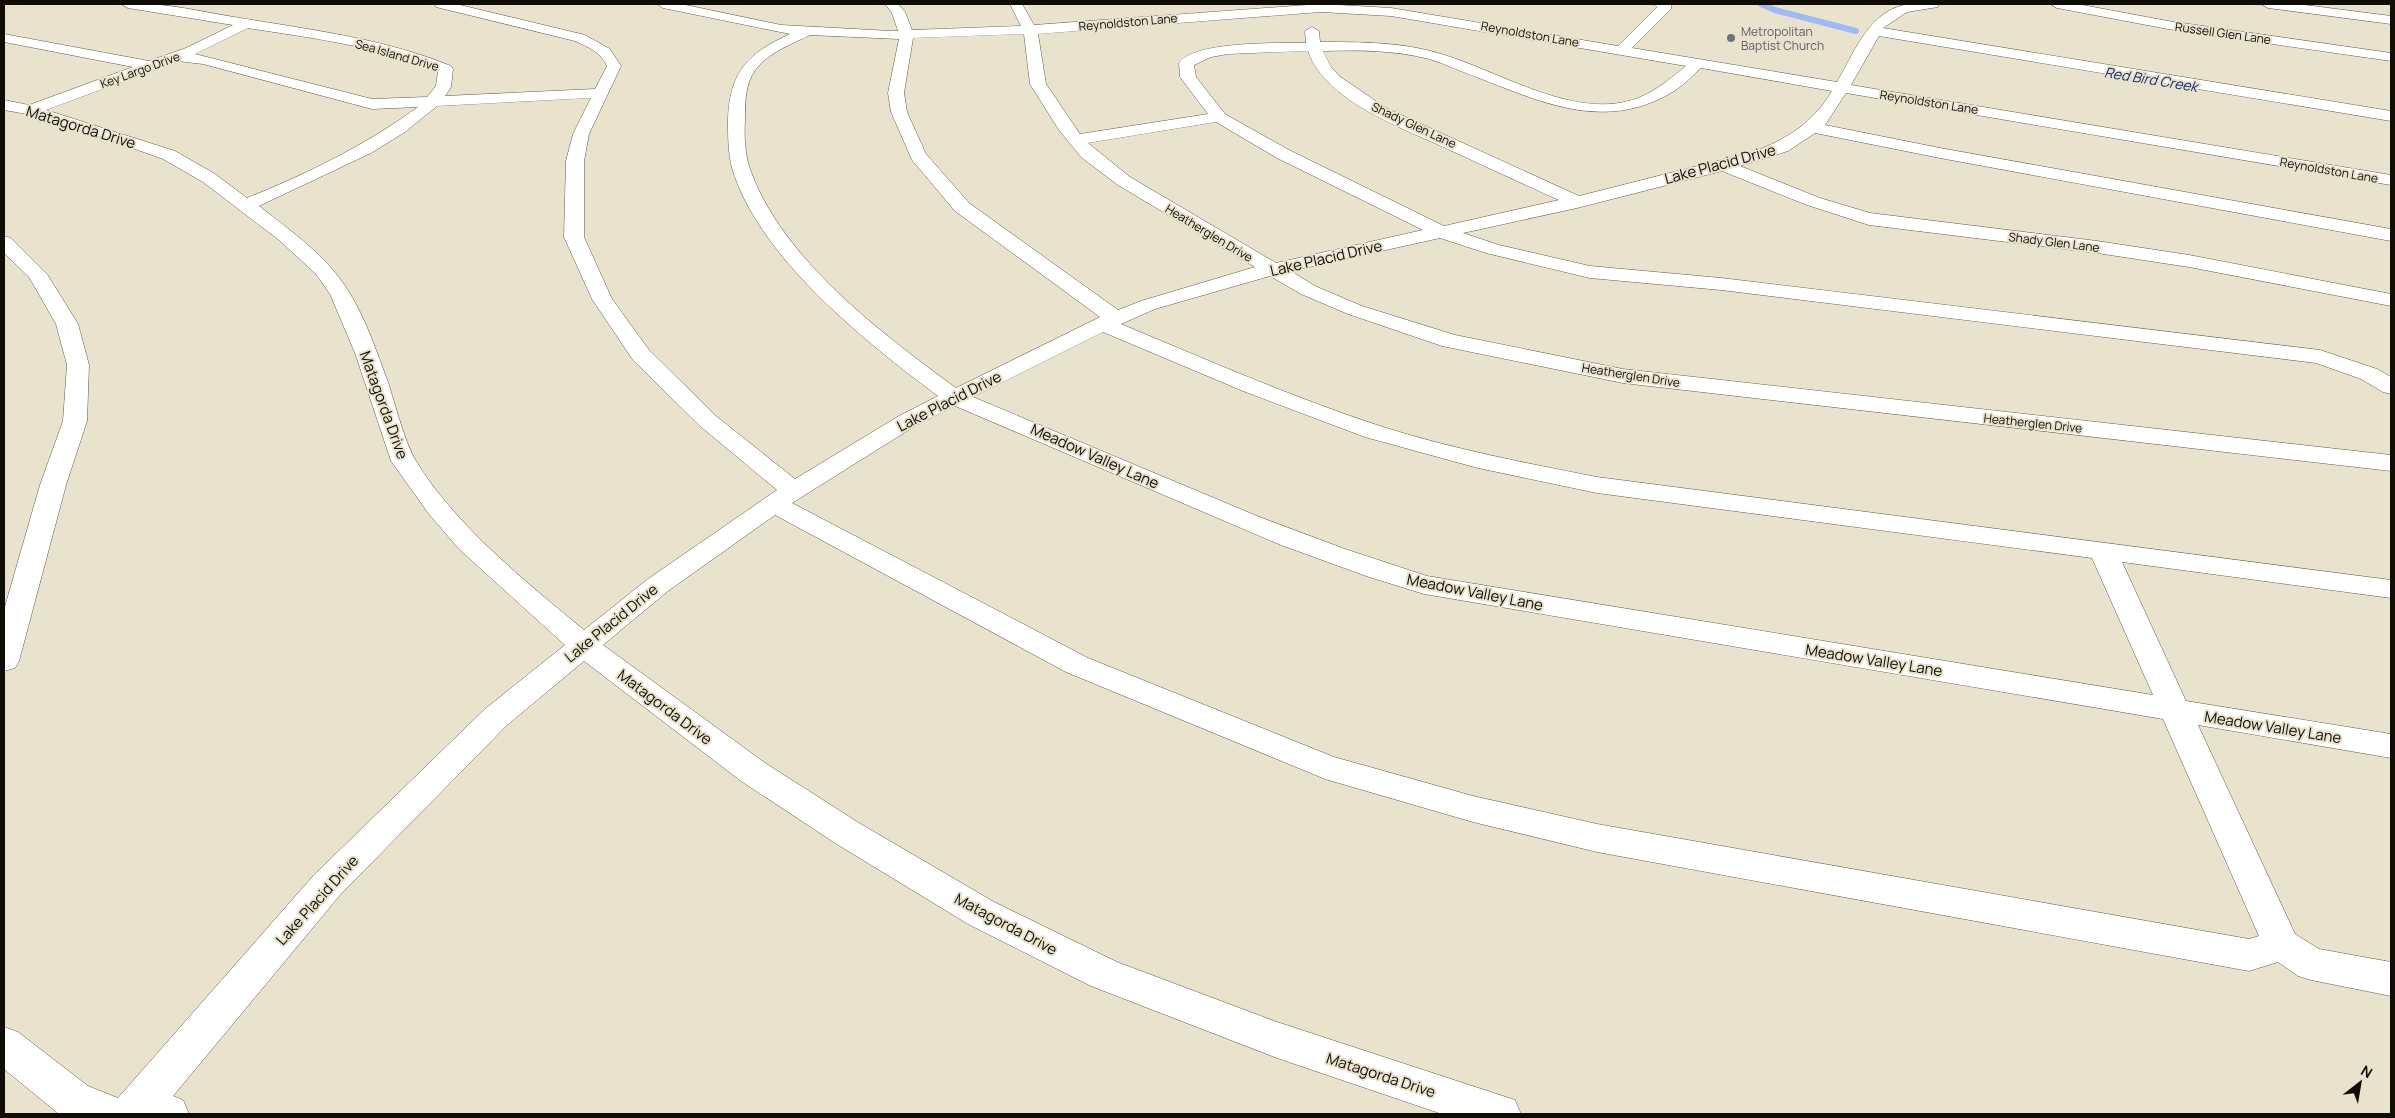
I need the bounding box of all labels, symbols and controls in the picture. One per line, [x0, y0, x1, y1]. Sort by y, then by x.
street label: Reynoldston Lane [1078, 9, 1178, 35]
street label: Reynoldston Lane [1480, 17, 1580, 51]
street label: Russell Glen Lane [2174, 18, 2272, 48]
place label: Metropolitan Baptist Church [1741, 23, 1824, 54]
marker: Metropolitan Baptist Church [1725, 32, 1737, 44]
street label: Sea Island Drive [353, 35, 441, 75]
street label: Key Largo Drive [98, 48, 182, 92]
water label: Red Bird Creek [2103, 62, 2201, 96]
street label: Reynoldston Lane [1879, 86, 1979, 118]
street label: Shady Glen Lane [1369, 98, 1459, 152]
street label: Matagorda Drive [24, 100, 139, 154]
street label: Lake Placid Drive [1662, 139, 1778, 189]
street label: Reynoldston Lane [2279, 153, 2379, 187]
street label: Heatherglen Drive [1162, 200, 1256, 266]
street label: Shady Glen Lane [2008, 228, 2100, 256]
street label: Lake Placid Drive [1268, 235, 1384, 281]
street label: Matagorda Drive [355, 348, 413, 462]
street label: Heatherglen Drive [1581, 359, 1681, 391]
street label: Lake Placid Drive [893, 366, 1005, 436]
street label: Heatherglen Drive [1983, 409, 2083, 437]
street label: Meadow Valley Lane [1028, 418, 1163, 494]
street label: Meadow Valley Lane [1405, 568, 1545, 616]
street label: Lake Placid Drive [560, 579, 662, 667]
street label: Meadow Valley Lane [1804, 639, 1944, 681]
street label: Matagorda Drive [613, 664, 717, 750]
street label: Meadow Valley Lane [2203, 706, 2343, 748]
street label: Lake Placid Drive [271, 850, 363, 950]
street label: Matagorda Drive [951, 888, 1061, 960]
street label: Matagorda Drive [1324, 1047, 1438, 1103]
north arrow [2335, 1058, 2385, 1108]
text: N [2358, 1061, 2376, 1082]

